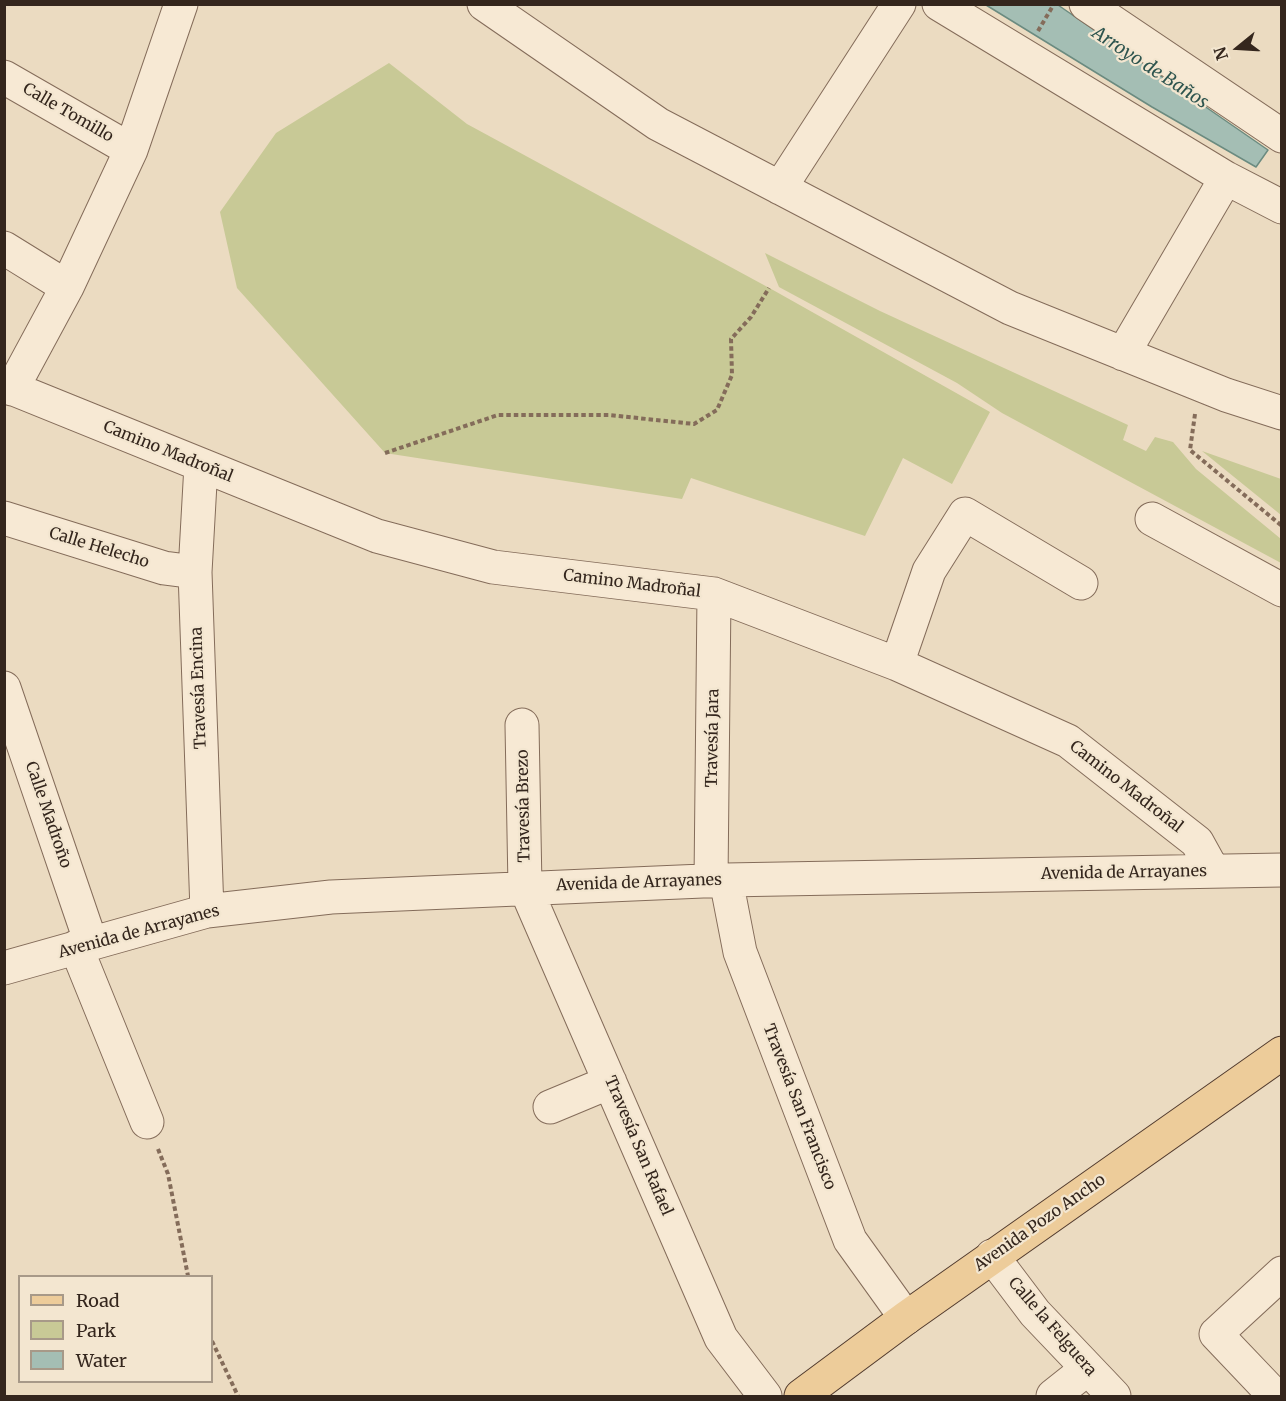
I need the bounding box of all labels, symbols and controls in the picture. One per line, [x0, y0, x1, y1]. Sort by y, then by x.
north arrow [1208, 18, 1268, 78]
water label: Arroyo de Baños [1088, 22, 1212, 114]
text: N [1209, 44, 1232, 63]
street label: Calle Tomillo [19, 79, 117, 147]
street label: Camino Madroñal [100, 417, 236, 487]
street label: Calle Helecho [47, 524, 151, 572]
street label: Camino Madroñal [562, 566, 702, 602]
street label: Travesía Encina [187, 627, 211, 749]
street label: Travesía Jara [703, 688, 723, 788]
street label: Camino Madroñal [1066, 737, 1186, 837]
street label: Travesía Brezo [513, 749, 535, 863]
street label: Calle Madroño [21, 759, 75, 871]
street label: Avenida de Arrayanes [1041, 862, 1207, 884]
street label: Avenida de Arrayanes [556, 871, 722, 895]
street label: Avenida de Arrayanes [56, 901, 222, 963]
street label: Travesía San Francisco [759, 1022, 839, 1192]
street label: Travesía San Rafael [600, 1073, 676, 1219]
street label: Avenida Pozo Ancho [971, 1170, 1109, 1276]
street label: Calle la Felguera [1004, 1274, 1100, 1380]
legend [18, 1275, 213, 1383]
text: Road [76, 1289, 120, 1312]
text: Park [76, 1319, 116, 1342]
text: Water [76, 1349, 127, 1372]

